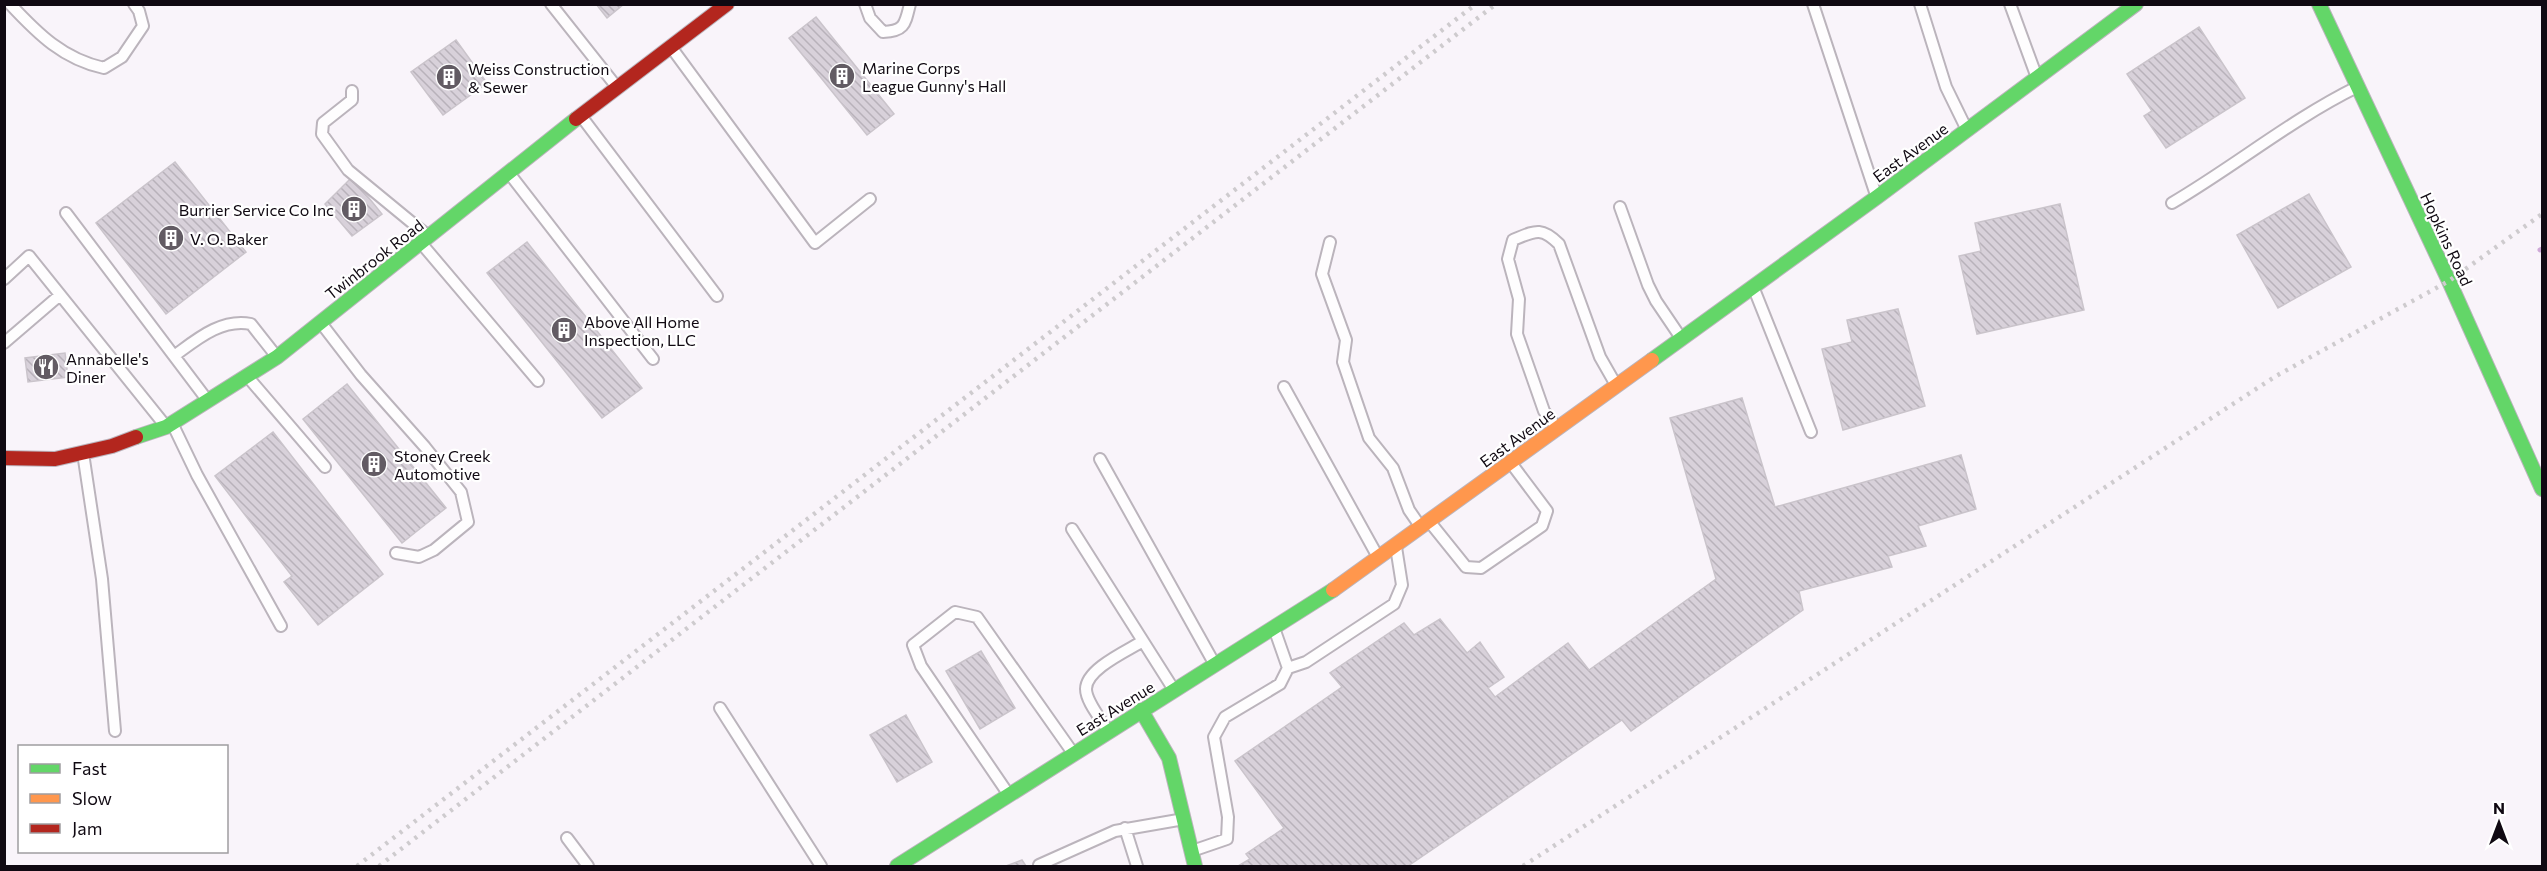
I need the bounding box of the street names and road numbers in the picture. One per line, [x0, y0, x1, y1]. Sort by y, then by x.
street label: East Avenue [1869, 118, 1951, 186]
street label: Hopkins Road [2417, 189, 2477, 289]
street label: Twinbrook Road [321, 215, 427, 303]
street label: East Avenue [1476, 403, 1558, 471]
street label: East Avenue [1073, 677, 1157, 739]

